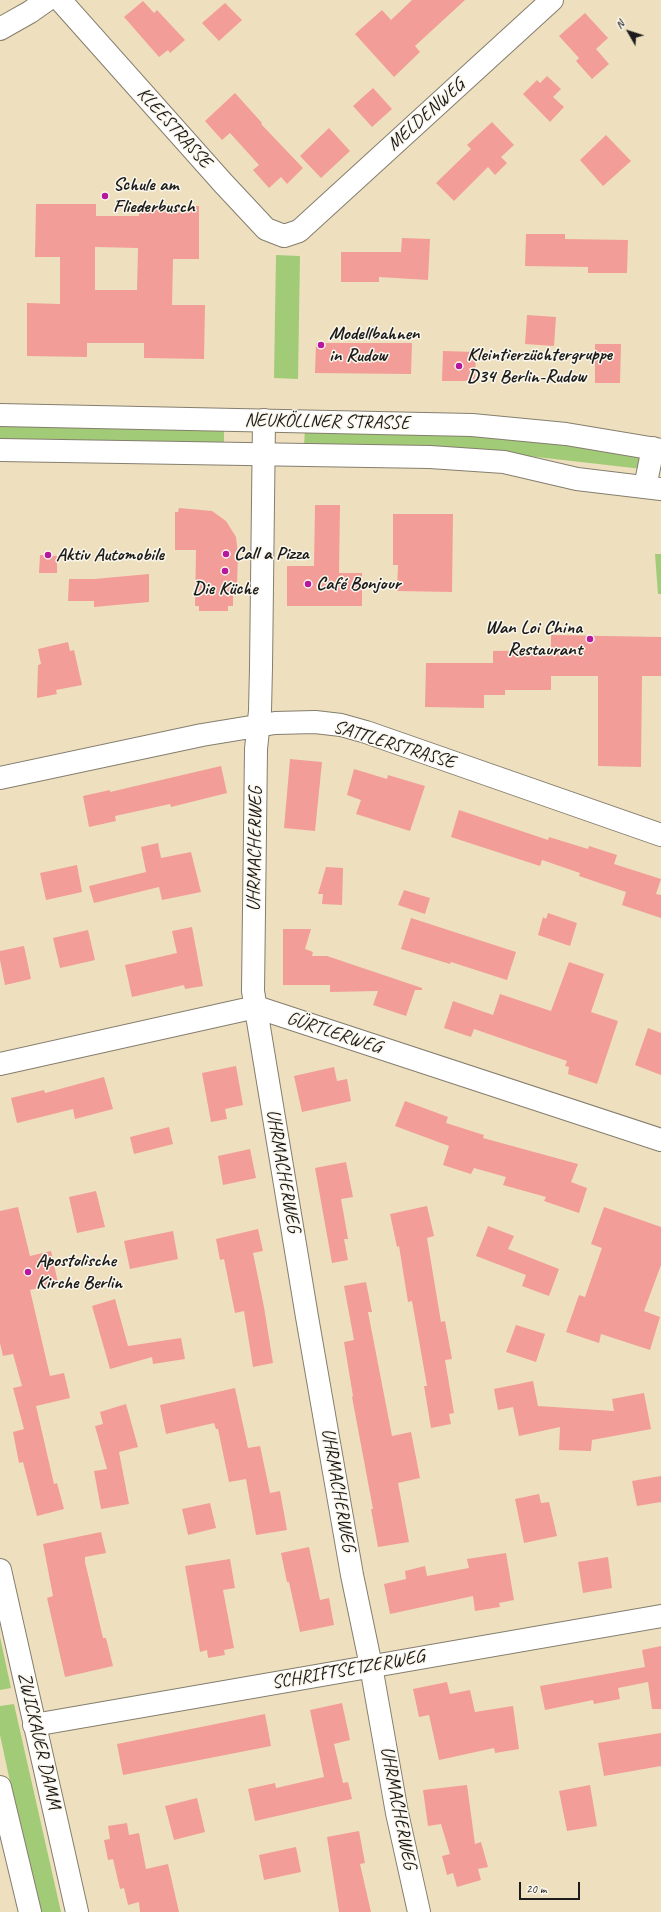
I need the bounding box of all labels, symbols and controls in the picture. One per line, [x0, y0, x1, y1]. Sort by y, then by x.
north arrow [609, 12, 649, 52]
text: N [612, 17, 627, 32]
street label: MELDENWEG [383, 74, 469, 156]
street label: KLEESTRASSE [132, 83, 216, 173]
place label: Schule am Fliederbusch [113, 174, 195, 218]
marker: Schule am Fliederbusch [100, 191, 110, 201]
place label: Modellbahnen in Rudow [329, 323, 419, 367]
marker: Modellbahnen in Rudow [316, 340, 326, 350]
place label: Kleintierzüchtergruppe D34 Berlin-Rudow [467, 344, 612, 388]
marker: Kleintierzüchtergruppe D34 Berlin-Rudow [454, 361, 464, 371]
street label: NEUKÖLLNER STRASSE [244, 409, 410, 435]
place label: Call a Pizza [234, 543, 309, 565]
place label: Aktiv Automobile [56, 544, 164, 566]
marker: Call a Pizza [221, 549, 231, 559]
marker: Aktiv Automobile [43, 550, 53, 560]
marker: Die Küche [220, 566, 230, 576]
place label: Café Bonjour [316, 573, 400, 595]
place label: Die Küche [193, 578, 257, 600]
marker: Café Bonjour [303, 579, 313, 589]
place label: Wan Loi China Restaurant [485, 617, 582, 661]
marker: Wan Loi China Restaurant [585, 634, 595, 644]
street label: SATTLERSTRASSE [330, 716, 458, 774]
street label: UHRMACHERWEG [243, 786, 267, 912]
street label: GÜRTLERWEG [284, 1007, 384, 1059]
street label: UHRMACHERWEG [261, 1108, 305, 1234]
place label: Apostolische Kirche Berlin [36, 1250, 122, 1294]
marker: Apostolische Kirche Berlin [23, 1267, 33, 1277]
street label: UHRMACHERWEG [316, 1427, 360, 1553]
street label: SCHRIFTSETZERWEG [270, 1645, 426, 1695]
street label: ZWICKAUER DAMM [12, 1670, 66, 1812]
street label: UHRMACHERWEG [375, 1745, 421, 1871]
scale bar [521, 1874, 582, 1900]
text: 20 m [526, 1881, 546, 1897]

